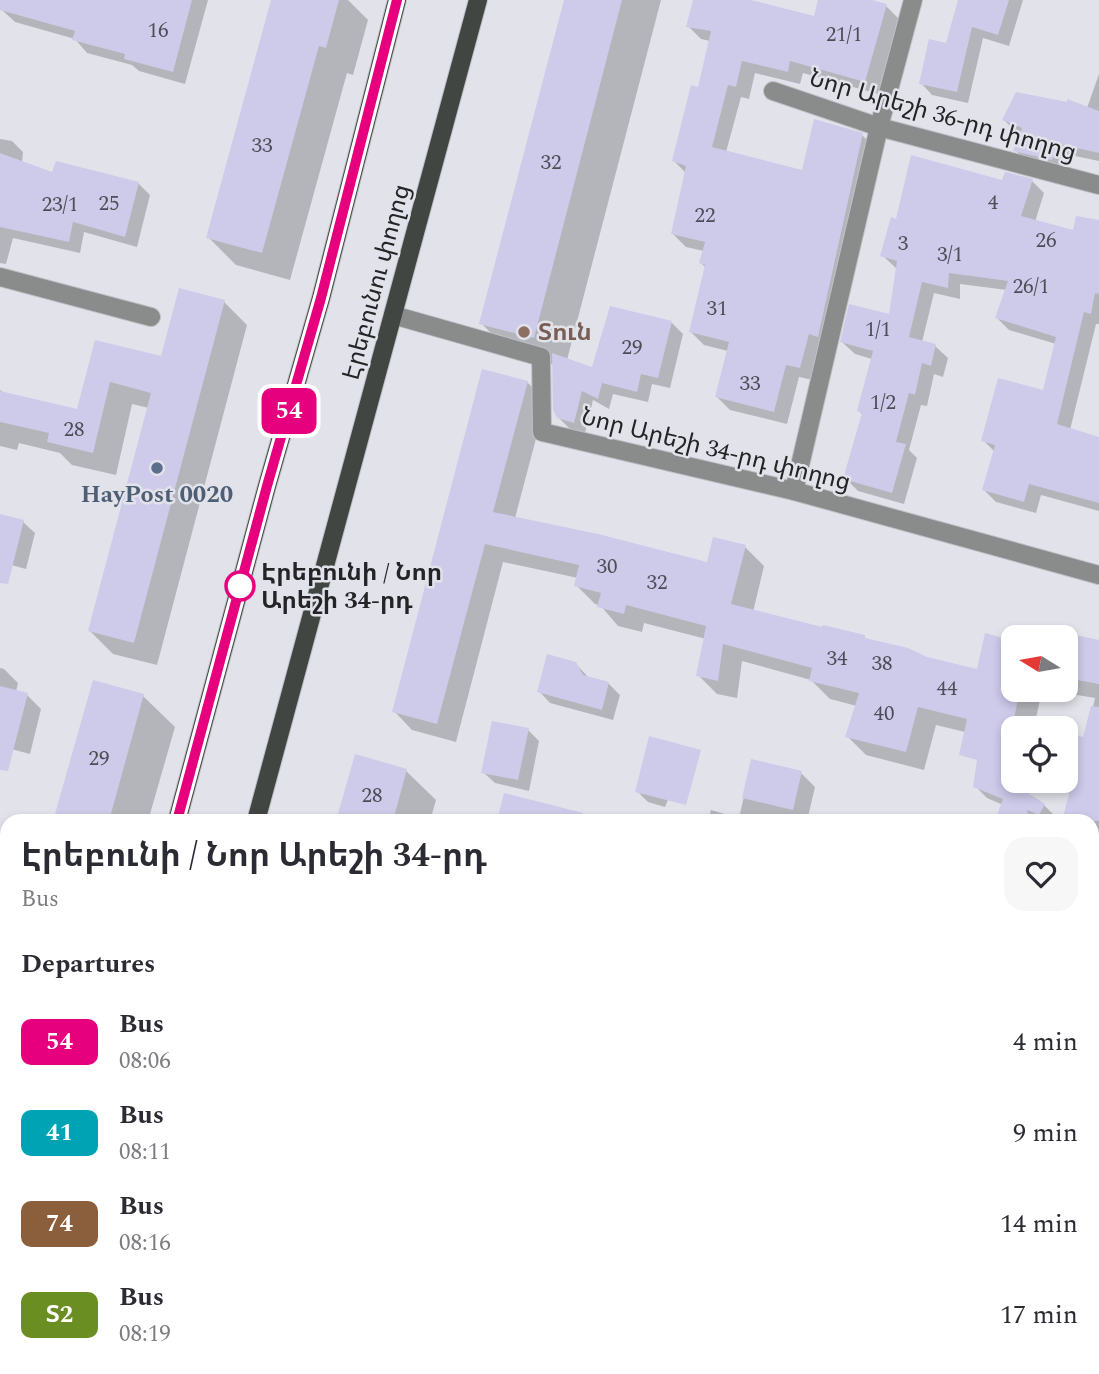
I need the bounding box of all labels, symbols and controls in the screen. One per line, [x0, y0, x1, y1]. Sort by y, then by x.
house number: 16 [148, 15, 169, 47]
house number: 21/1 [826, 19, 862, 51]
street label: Նոր Արեշի 36-րդ փողոց [805, 61, 1081, 171]
house number: 33 [252, 130, 273, 162]
house number: 32 [541, 147, 562, 179]
street label: Էրեբունու փողոց [334, 180, 420, 384]
house number: 4 [988, 187, 999, 219]
house number: 25 [99, 188, 120, 220]
house number: 23/1 [42, 189, 78, 221]
house number: 22 [695, 200, 716, 232]
house number: 26 [1036, 225, 1057, 257]
house number: 3 [898, 228, 909, 260]
house number: 3/1 [937, 239, 963, 271]
house number: 26/1 [1013, 271, 1049, 303]
house number: 31 [707, 293, 728, 325]
house number: 1/1 [865, 314, 891, 346]
place label: Տուն [538, 315, 592, 351]
marker: Տուն [516, 324, 532, 340]
house number: 29 [622, 332, 643, 364]
house number: 33 [740, 368, 761, 400]
house number: 1/2 [870, 387, 896, 419]
line badge: 54 [258, 388, 320, 434]
text: 54 [276, 393, 302, 429]
street label: Նոր Արեշի 34-րդ փողոց [577, 399, 854, 501]
house number: 28 [64, 414, 85, 446]
marker: HayPost 0020 [149, 460, 165, 476]
place label: HayPost 0020 [81, 477, 233, 513]
house number: 30 [597, 551, 618, 583]
place label: Էրեբունի / Նոր Արեշի 34-րդ [261, 555, 442, 619]
house number: 32 [647, 567, 668, 599]
marker: Էրեբունի / Նոր Արեշի 34-րդ [225, 571, 255, 601]
north arrow [1001, 625, 1078, 702]
map controls [1001, 625, 1078, 793]
house number: 34 [827, 643, 848, 675]
house number: 38 [872, 648, 893, 680]
house number: 44 [937, 673, 958, 705]
house number: 40 [874, 698, 895, 730]
button: locate [1001, 716, 1078, 793]
house number: 29 [89, 743, 110, 775]
house number: 28 [362, 780, 383, 812]
text: Էրեբունի / Նոր Արեշի 34-րդ [21, 831, 487, 881]
button: heart [1004, 837, 1078, 911]
text: Bus [21, 882, 59, 917]
text: Departures [21, 944, 155, 984]
text: Bus [119, 1004, 164, 1044]
text: 4 min [1013, 1022, 1078, 1062]
text: 54 [46, 1024, 73, 1060]
text: 08:06 [119, 1044, 171, 1079]
text: Bus [119, 1095, 164, 1135]
text: 9 min [1013, 1113, 1078, 1153]
text: 41 [46, 1115, 73, 1151]
text: 08:11 [119, 1135, 171, 1170]
text: Bus [119, 1186, 164, 1226]
text: 14 min [1000, 1204, 1078, 1244]
text: 74 [46, 1206, 73, 1242]
text: 08:16 [119, 1226, 171, 1261]
text: Bus [119, 1277, 164, 1317]
text: 17 min [1000, 1295, 1078, 1335]
text: Տ2 [46, 1297, 73, 1333]
text: 08:19 [119, 1317, 171, 1352]

